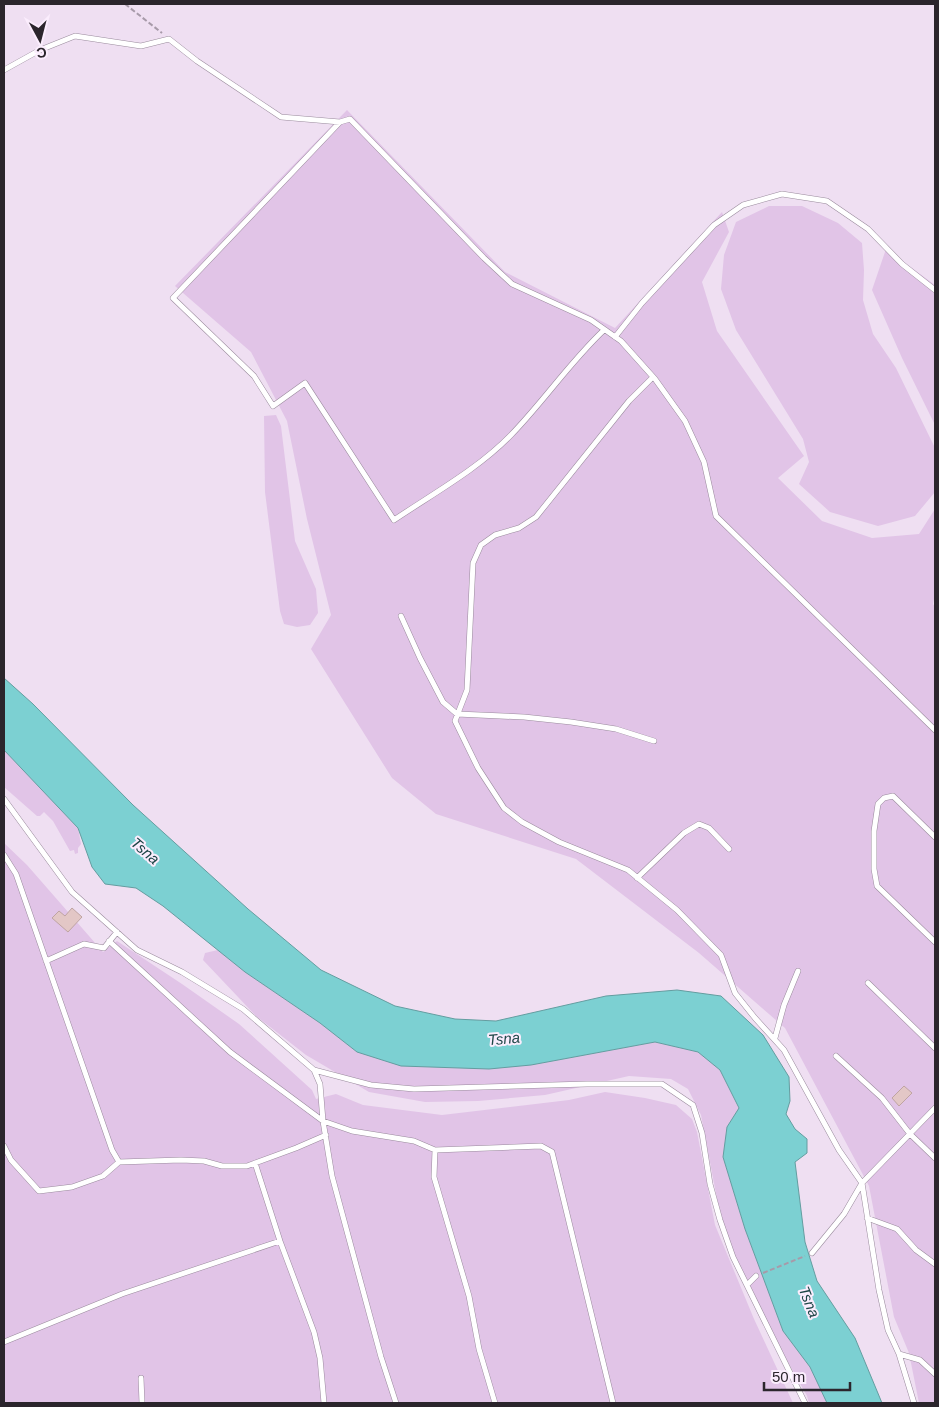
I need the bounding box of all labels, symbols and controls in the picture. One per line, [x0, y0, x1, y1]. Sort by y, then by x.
north arrow [15, 15, 65, 65]
text: С [36, 44, 48, 61]
water label: Tsna [128, 834, 163, 868]
water label: Tsna [487, 1029, 521, 1048]
water label: Tsna [796, 1284, 823, 1320]
scale bar [764, 1360, 850, 1392]
text: 50 m [772, 1368, 805, 1385]

